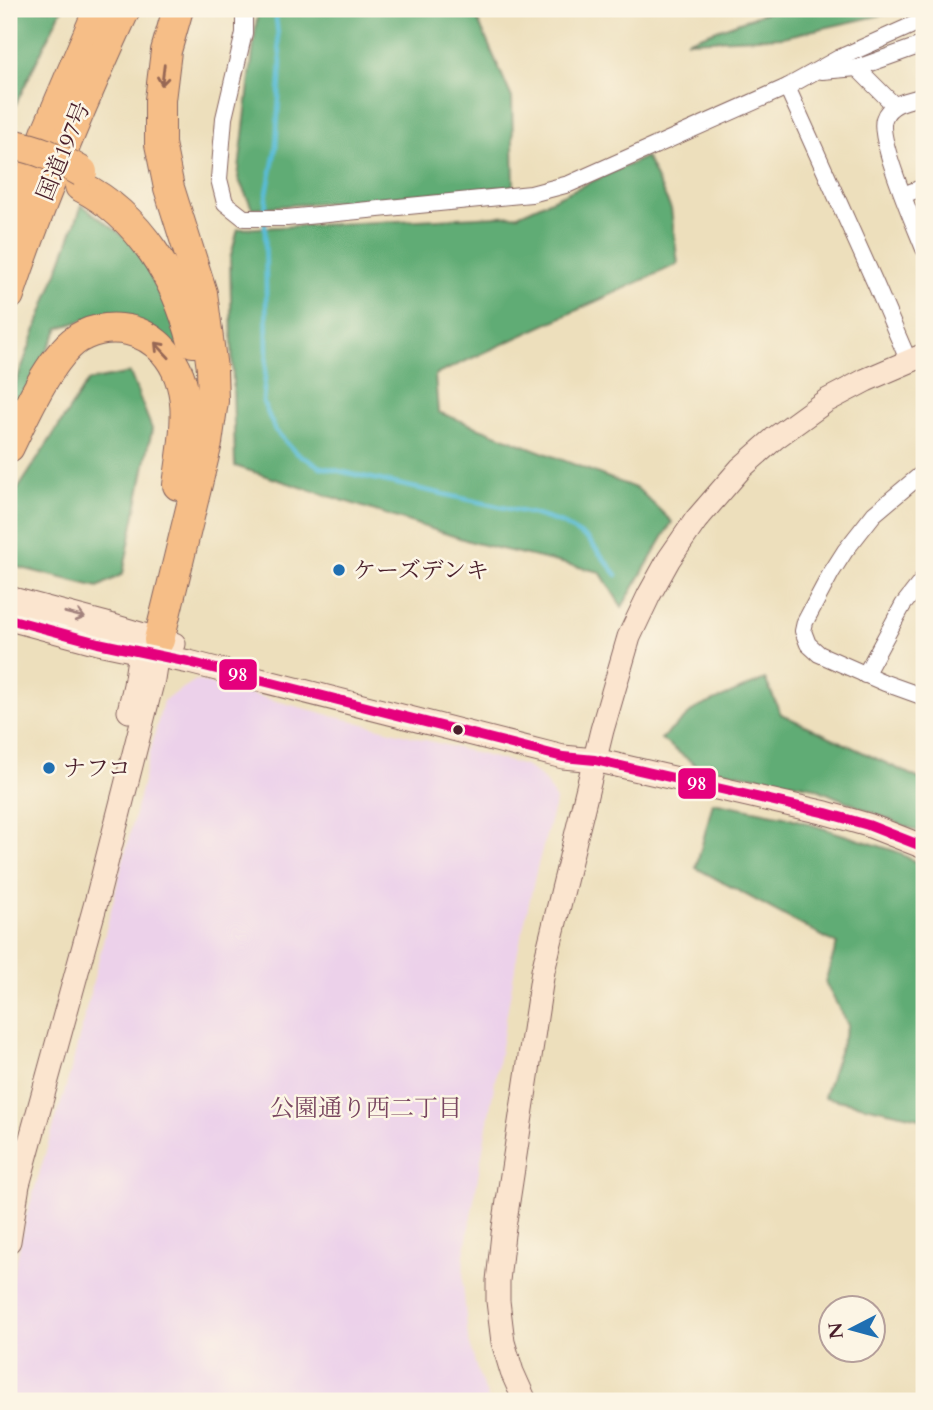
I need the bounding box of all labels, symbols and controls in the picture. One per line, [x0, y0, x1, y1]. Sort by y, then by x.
one-way arrow [156, 63, 169, 86]
street label: 国道197号 [30, 97, 97, 205]
one-way arrow [154, 341, 170, 359]
place label: ケーズデンキ [353, 555, 489, 586]
marker: ケーズデンキ [331, 562, 347, 578]
one-way arrow [64, 610, 86, 623]
line badge: 98 [218, 658, 258, 691]
text: 98 [228, 662, 248, 688]
unlabelled marker [451, 723, 465, 737]
place label: ナフコ [63, 753, 131, 784]
marker: ナフコ [41, 760, 57, 776]
line badge: 98 [677, 767, 717, 800]
text: 98 [687, 771, 707, 797]
district label: 公園通り西二丁目 [270, 1092, 462, 1125]
north arrow [818, 1294, 888, 1364]
text: N [822, 1321, 850, 1340]

